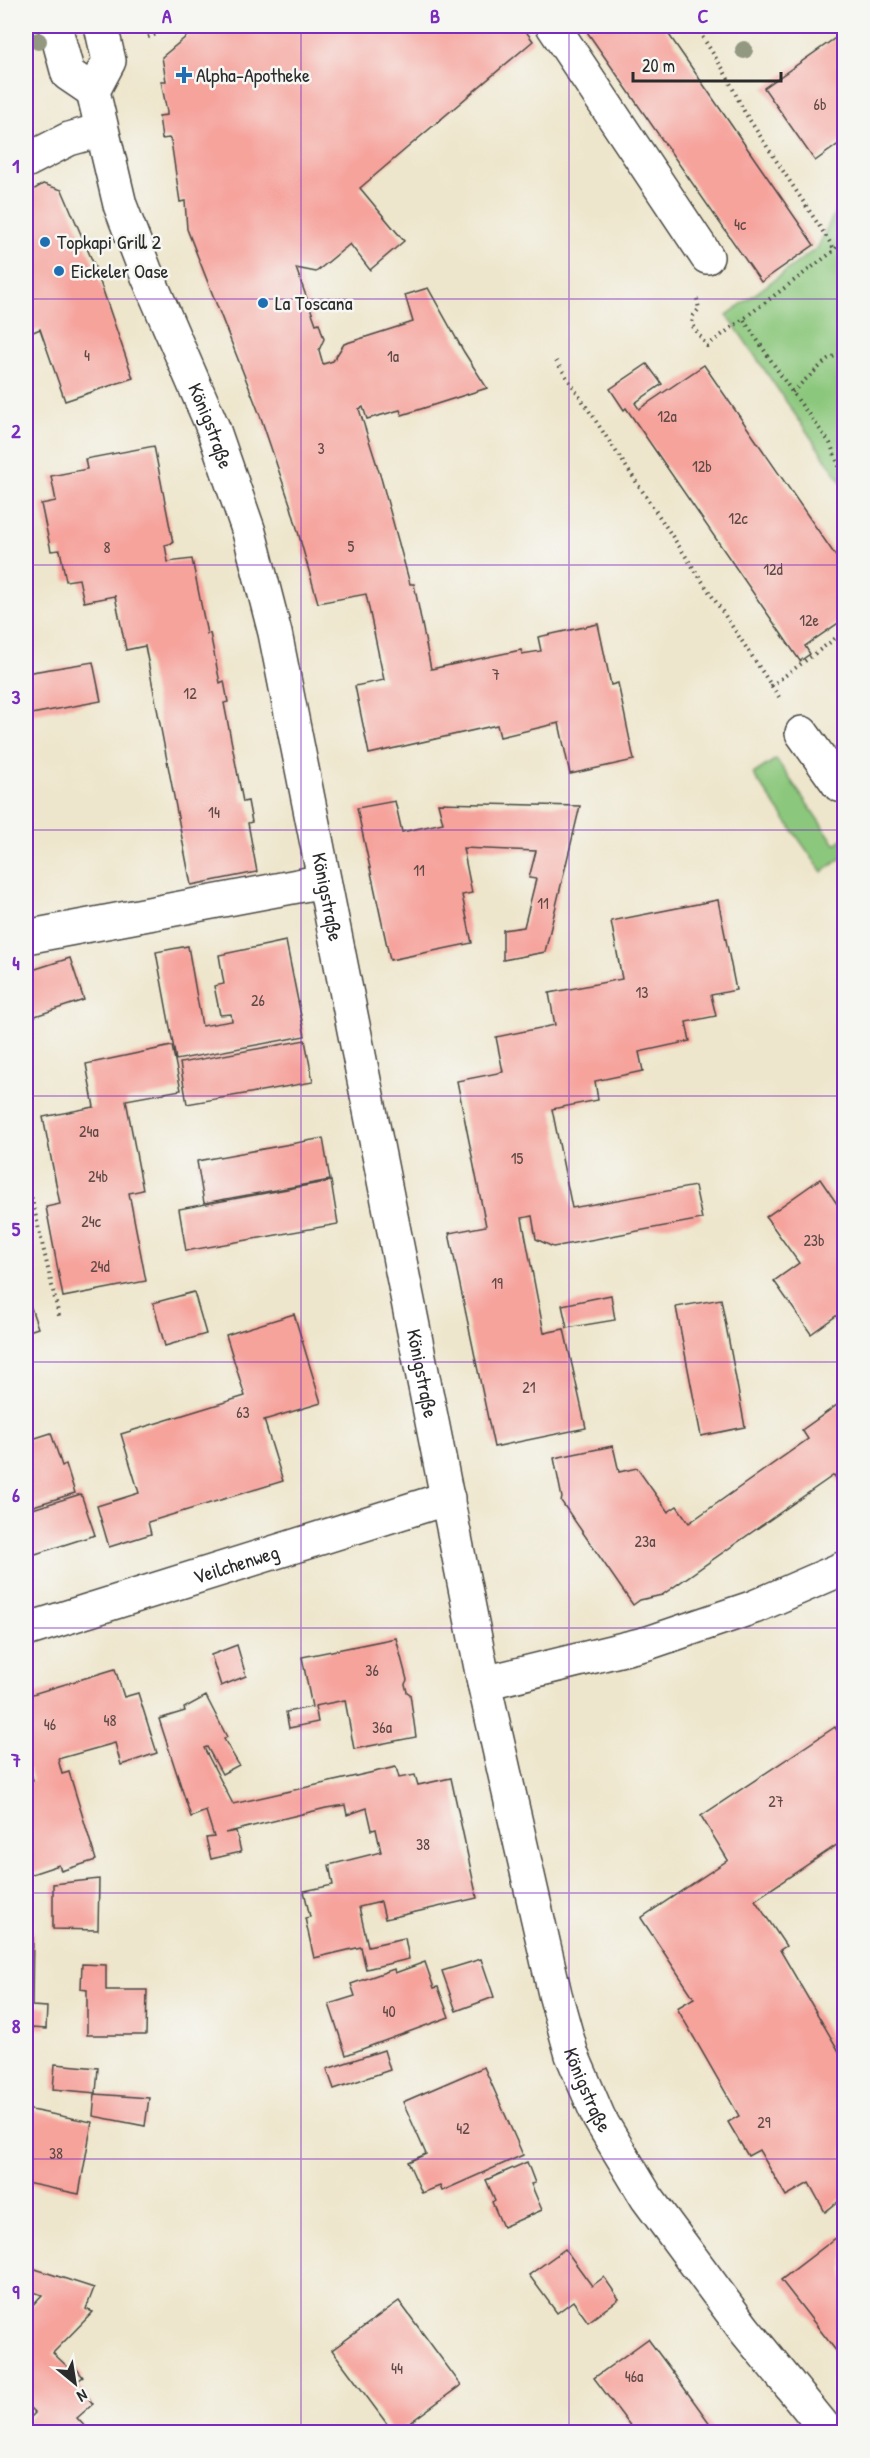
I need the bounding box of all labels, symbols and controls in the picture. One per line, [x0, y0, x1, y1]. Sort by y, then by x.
text: A [162, 2, 172, 29]
text: B [430, 2, 440, 29]
text: C [698, 2, 709, 29]
scale bar [633, 45, 782, 83]
text: 20 m [642, 53, 675, 78]
place label: Alpha-Apotheke [196, 61, 310, 88]
marker: Alpha-Apotheke [177, 68, 191, 82]
house number: 6b [814, 93, 826, 115]
text: 1 [12, 152, 20, 179]
house number: 4c [734, 213, 747, 235]
place label: Topkapi Grill 2 [57, 228, 162, 255]
marker: Topkapi Grill 2 [38, 235, 52, 249]
place label: Eickeler Oase [71, 257, 169, 284]
marker: Eickeler Oase [52, 264, 66, 278]
place label: La Toscana [275, 289, 353, 316]
marker: La Toscana [256, 296, 270, 310]
house number: 4 [84, 344, 90, 366]
house number: 1a [387, 345, 399, 367]
street label: Königstraße [182, 379, 240, 472]
house number: 12a [657, 405, 677, 427]
text: 2 [11, 417, 21, 444]
house number: 3 [317, 437, 325, 459]
house number: 12b [692, 455, 712, 477]
house number: 12c [728, 507, 749, 529]
house number: 5 [348, 535, 355, 557]
house number: 8 [104, 536, 111, 558]
house number: 12d [763, 558, 783, 580]
house number: 12e [799, 609, 819, 631]
house number: 7 [492, 663, 500, 685]
house number: 12 [183, 682, 197, 704]
text: 3 [12, 683, 21, 710]
house number: 14 [208, 801, 220, 823]
street label: Königstraße [306, 850, 350, 943]
house number: 11 [413, 859, 425, 881]
house number: 11 [537, 892, 549, 914]
text: 4 [12, 949, 20, 976]
house number: 13 [636, 981, 648, 1003]
house number: 26 [251, 989, 265, 1011]
house number: 24a [79, 1120, 99, 1142]
house number: 15 [511, 1147, 524, 1169]
house number: 24b [88, 1165, 108, 1187]
house number: 24c [81, 1210, 102, 1232]
text: 5 [12, 1215, 21, 1242]
house number: 23b [803, 1229, 825, 1251]
house number: 24d [90, 1255, 110, 1277]
house number: 19 [491, 1272, 503, 1294]
street label: Königstraße [401, 1327, 445, 1420]
house number: 21 [522, 1376, 536, 1398]
house number: 63 [236, 1401, 250, 1423]
text: 6 [12, 1481, 20, 1508]
house number: 23a [635, 1530, 655, 1552]
street label: Veilchenweg [190, 1538, 282, 1590]
house number: 36 [365, 1659, 379, 1681]
house number: 48 [104, 1709, 117, 1731]
house number: 46 [44, 1713, 56, 1735]
house number: 36a [372, 1716, 392, 1738]
text: 7 [10, 1746, 21, 1773]
house number: 27 [768, 1790, 784, 1812]
house number: 38 [416, 1833, 430, 1855]
house number: 40 [382, 2000, 396, 2022]
text: 8 [12, 2012, 21, 2039]
street label: Königstraße [558, 2045, 618, 2137]
house number: 29 [757, 2111, 771, 2133]
house number: 42 [456, 2117, 470, 2139]
house number: 38 [49, 2142, 63, 2164]
text: 9 [12, 2278, 20, 2305]
north arrow [45, 2353, 105, 2413]
house number: 44 [391, 2357, 403, 2379]
house number: 46a [625, 2365, 643, 2387]
text: N [73, 2384, 92, 2408]

